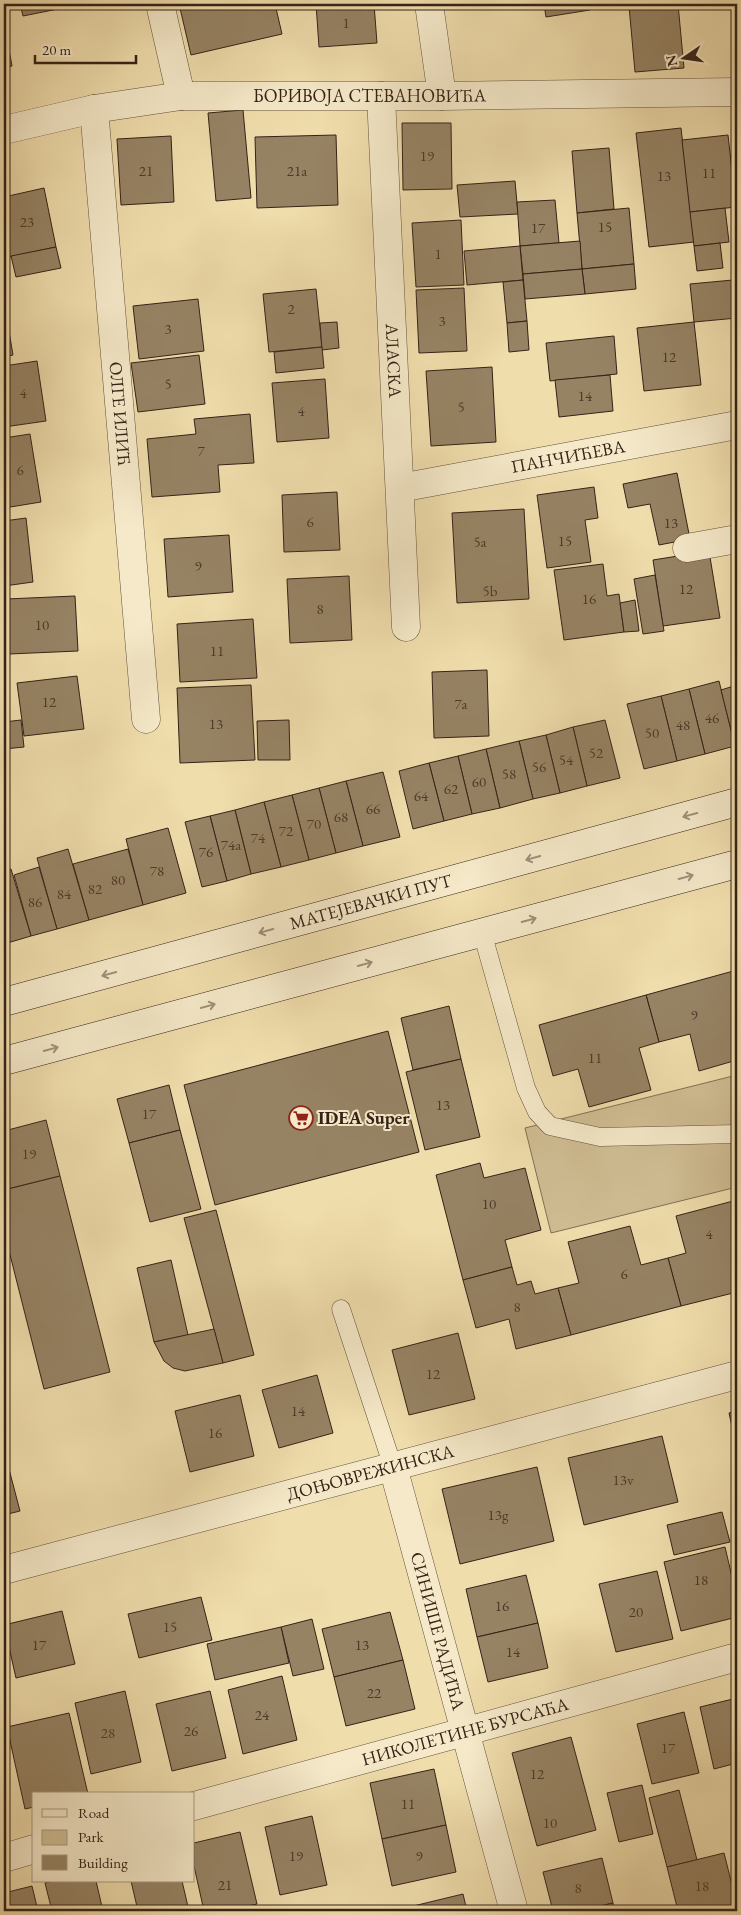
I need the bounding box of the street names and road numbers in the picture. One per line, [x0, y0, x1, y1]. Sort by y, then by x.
street label: БОРИВОЈА СТЕВАНОВИЋА [253, 83, 487, 107]
street label: АЛАСКА [381, 322, 407, 399]
street label: ОЛГЕ ИЛИЋ [105, 361, 136, 467]
street label: ПАНЧИЋЕВА [509, 434, 627, 478]
street label: МАТЕЈЕВАЧКИ ПУТ [287, 868, 455, 935]
street label: ДОЊОВРЕЖИНСКА [284, 1439, 457, 1505]
street label: СИНИШЕ РАДИЋА [406, 1549, 471, 1713]
street label: НИКОЛЕТИНЕ БУРСАЋА [359, 1692, 571, 1770]

